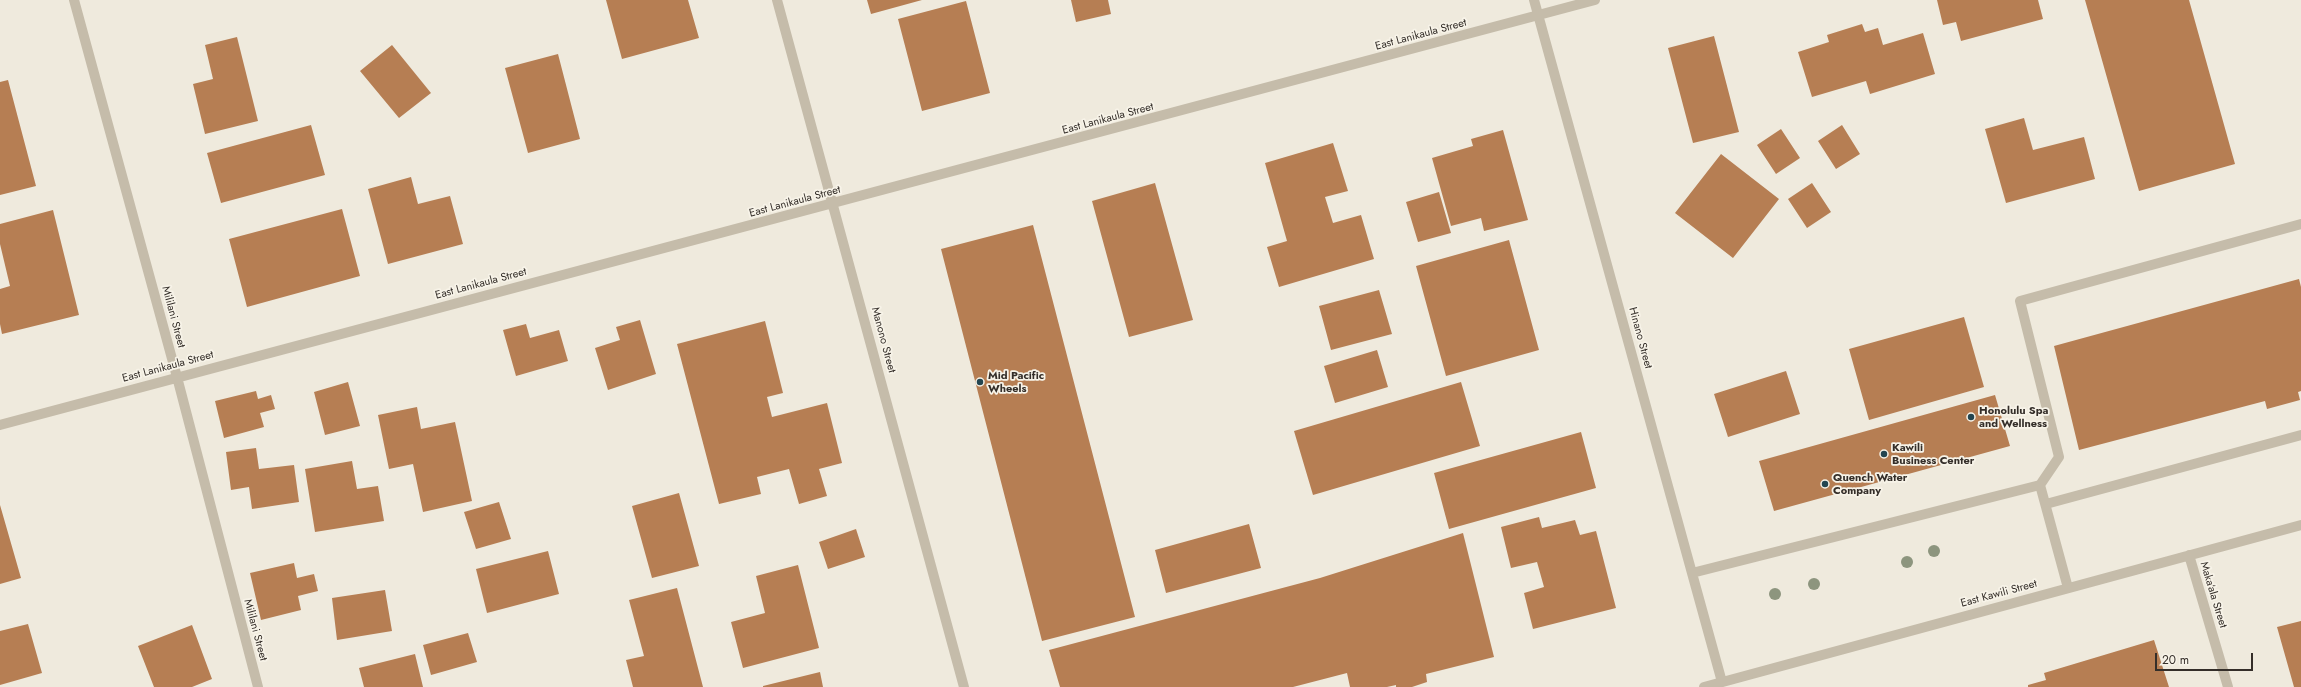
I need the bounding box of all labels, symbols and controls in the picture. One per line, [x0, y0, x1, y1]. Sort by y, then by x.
street label: East Lanikaula Street [1374, 16, 1468, 54]
street label: East Lanikaula Street [1061, 100, 1155, 138]
street label: East Lanikaula Street [748, 183, 842, 221]
street label: East Lanikaula Street [434, 265, 528, 303]
street label: Mililani Street [158, 285, 188, 349]
street label: Manono Street [868, 306, 898, 374]
street label: Hinano Street [1625, 306, 1655, 370]
street label: East Lanikaula Street [121, 348, 215, 386]
place label: Mid Pacific Wheels [988, 369, 1044, 395]
marker: Mid Pacific Wheels [975, 377, 985, 387]
place label: Honolulu Spa and Wellness [1979, 404, 2048, 430]
marker: Honolulu Spa and Wellness [1966, 412, 1976, 422]
place label: Kawili Business Center [1892, 441, 1974, 467]
marker: Kawili Business Center [1879, 449, 1889, 459]
place label: Quench Water Company [1833, 471, 1907, 497]
marker: Quench Water Company [1820, 479, 1830, 489]
street label: Maka‘ala Street [2197, 560, 2229, 630]
street label: East Kawili Street [1959, 577, 2039, 611]
street label: Mililani Street [240, 598, 270, 662]
scale bar [2157, 645, 2255, 671]
text: 20 m [2162, 651, 2189, 669]

